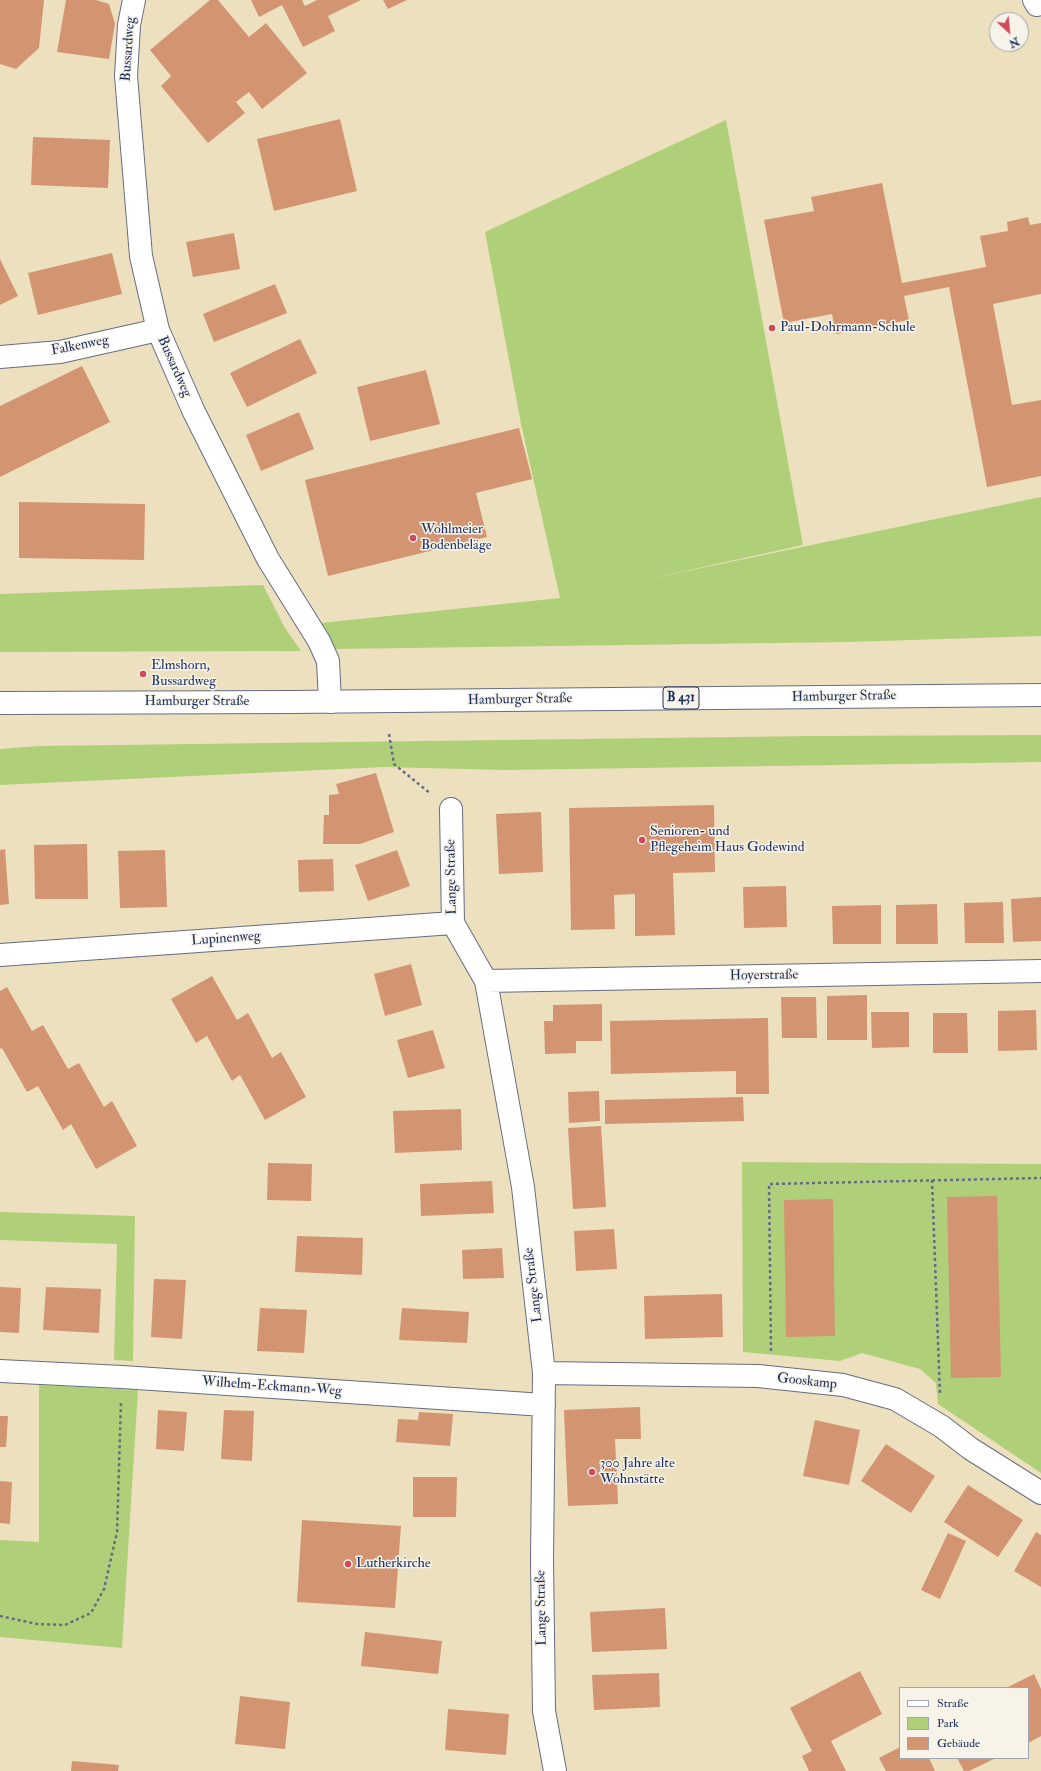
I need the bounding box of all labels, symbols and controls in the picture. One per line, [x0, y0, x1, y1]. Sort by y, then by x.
north arrow [989, 12, 1029, 52]
street label: Bussardweg [118, 16, 140, 82]
text: N [1007, 34, 1021, 50]
place label: Paul-Dohrmann-Schule [780, 320, 915, 336]
marker: Paul-Dohrmann-Schule [767, 323, 777, 333]
street label: Falkenweg [50, 332, 110, 360]
street label: Bussardweg [153, 334, 195, 400]
place label: Wohlmeier Bodenbeläge [421, 522, 492, 554]
marker: Wohlmeier Bodenbeläge [408, 533, 418, 543]
place label: Elmshorn, Bussardweg [151, 658, 216, 690]
marker: Elmshorn, Bussardweg [138, 669, 148, 679]
road number: B 431 [663, 687, 699, 709]
street label: Hamburger Straße [791, 688, 897, 706]
street label: Hamburger Straße [467, 691, 573, 709]
street label: Hamburger Straße [145, 694, 249, 710]
place label: Senioren- und Pflegeheim Haus Godewind [650, 824, 805, 856]
marker: Senioren- und Pflegeheim Haus Godewind [637, 835, 647, 845]
street label: Lange Straße [443, 839, 461, 915]
street label: Lupinenweg [191, 928, 261, 950]
street label: Hoyerstraße [729, 967, 799, 985]
street label: Lange Straße [521, 1247, 547, 1323]
street label: Gooskamp [776, 1370, 838, 1394]
street label: Wilhelm-Eckmann-Weg [201, 1374, 343, 1400]
place label: 300 Jahre alte Wohnstätte [600, 1456, 675, 1488]
marker: 300 Jahre alte Wohnstätte [587, 1467, 597, 1477]
place label: Lutherkirche [356, 1556, 431, 1572]
marker: Lutherkirche [343, 1559, 353, 1569]
street label: Lange Straße [533, 1570, 551, 1646]
legend [899, 1687, 1029, 1759]
text: Straße [937, 1696, 968, 1711]
text: Park [937, 1716, 959, 1731]
text: Gebäude [937, 1736, 980, 1751]

